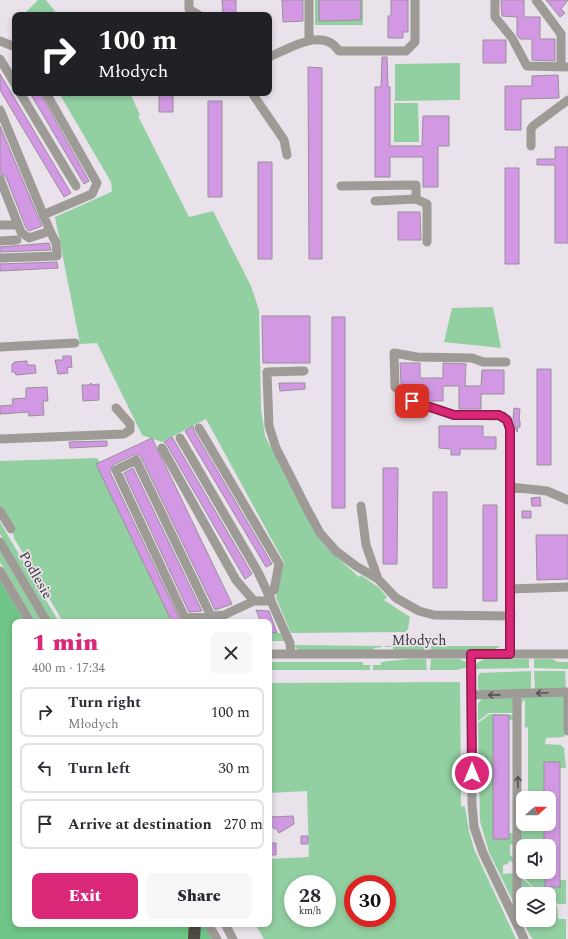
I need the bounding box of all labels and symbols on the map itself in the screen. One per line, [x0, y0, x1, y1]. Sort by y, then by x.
pin [395, 384, 429, 418]
street label: Podlesie [14, 547, 58, 603]
street label: Młodych [392, 630, 446, 651]
one-way arrow [536, 689, 549, 696]
one-way arrow [488, 691, 501, 698]
position arrow [451, 752, 493, 794]
one-way arrow [514, 776, 522, 789]
north arrow [516, 791, 556, 831]
speed limit sign: 30 [344, 875, 396, 927]

